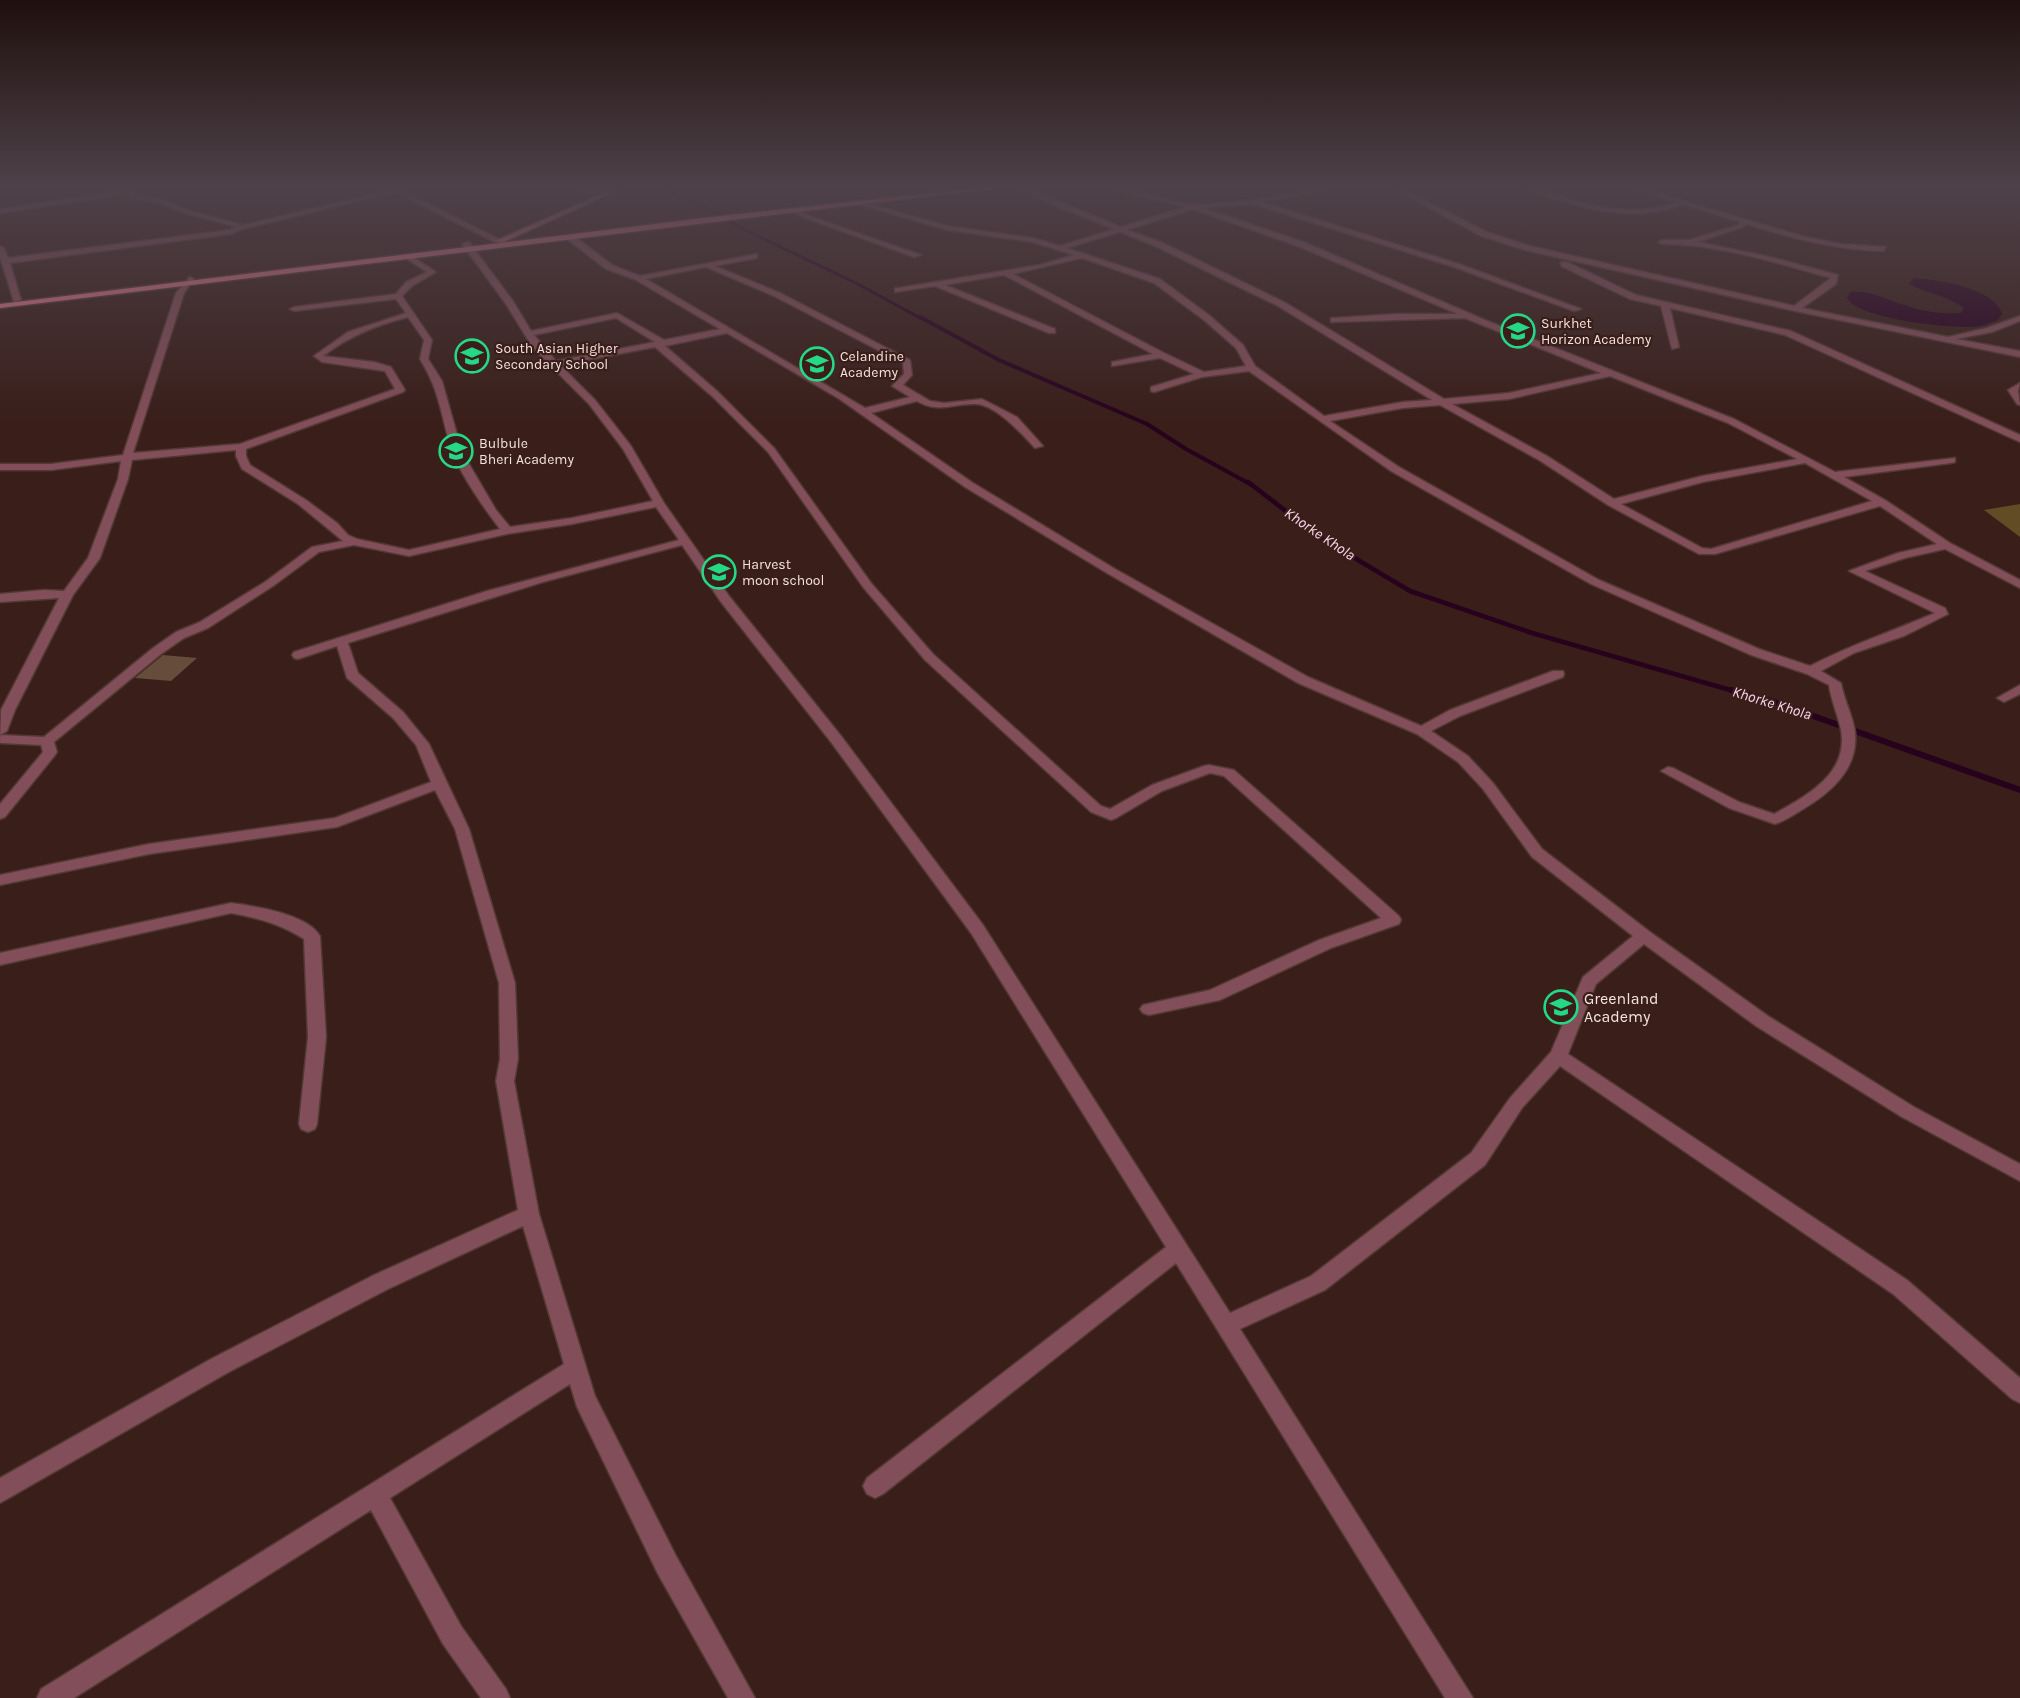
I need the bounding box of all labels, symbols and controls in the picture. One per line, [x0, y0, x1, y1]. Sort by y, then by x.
school or university icon: Surkhet Horizon Academy [1500, 313, 1536, 349]
place label: Surkhet Horizon Academy [1541, 315, 1652, 348]
school or university icon: South Asian Higher Secondary School [454, 338, 490, 374]
place label: South Asian Higher Secondary School [495, 340, 619, 373]
school or university icon: Celandine Academy [799, 346, 835, 382]
place label: Celandine Academy [840, 348, 904, 381]
school or university icon: Bulbule Bheri Academy [438, 433, 474, 469]
place label: Bulbule Bheri Academy [479, 435, 574, 468]
water label: Khorke Khola [1281, 504, 1359, 564]
school or university icon: Harvest moon school [701, 554, 737, 590]
place label: Harvest moon school [742, 556, 824, 589]
water label: Khorke Khola [1730, 682, 1814, 724]
school or university icon: Greenland Academy [1543, 989, 1579, 1025]
place label: Greenland Academy [1584, 989, 1659, 1026]

